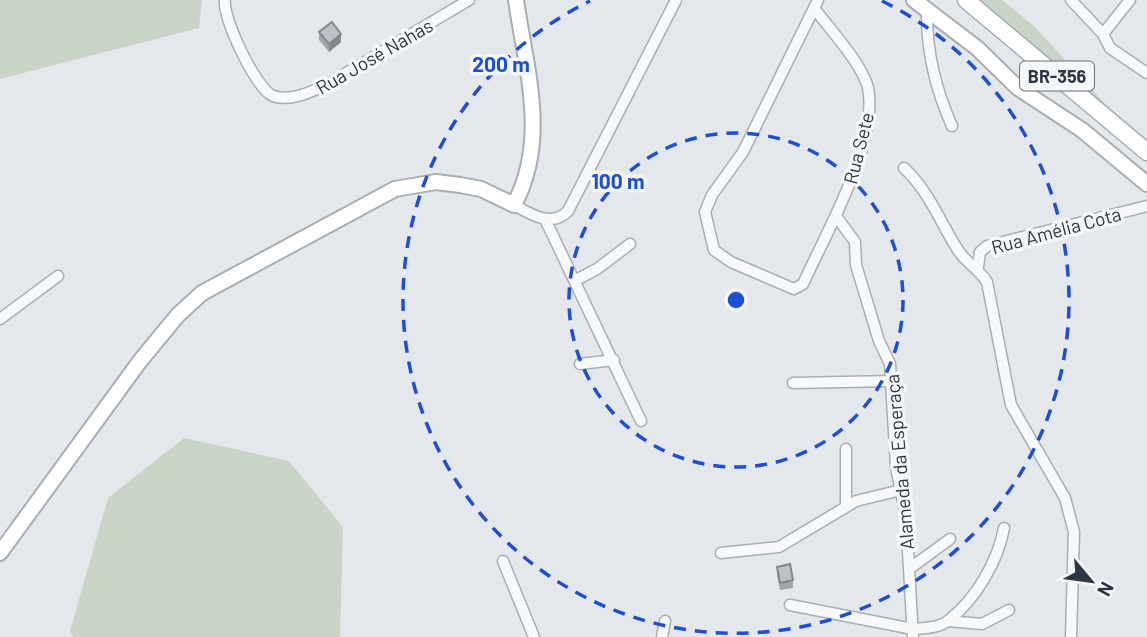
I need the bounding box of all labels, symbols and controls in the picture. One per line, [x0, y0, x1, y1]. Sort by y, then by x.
street label: Rua José Nahas [311, 13, 437, 99]
text: 200 m [472, 51, 530, 76]
road number: BR-356 [1020, 62, 1094, 90]
street label: Rua Sete [838, 110, 878, 186]
text: 100 m [591, 168, 645, 193]
street label: Rua Amélia Cota [988, 202, 1124, 258]
centre of rings [724, 288, 748, 312]
street label: Alameda da Esperaça [880, 373, 918, 551]
north arrow [1056, 546, 1126, 616]
text: N [1093, 578, 1119, 601]

